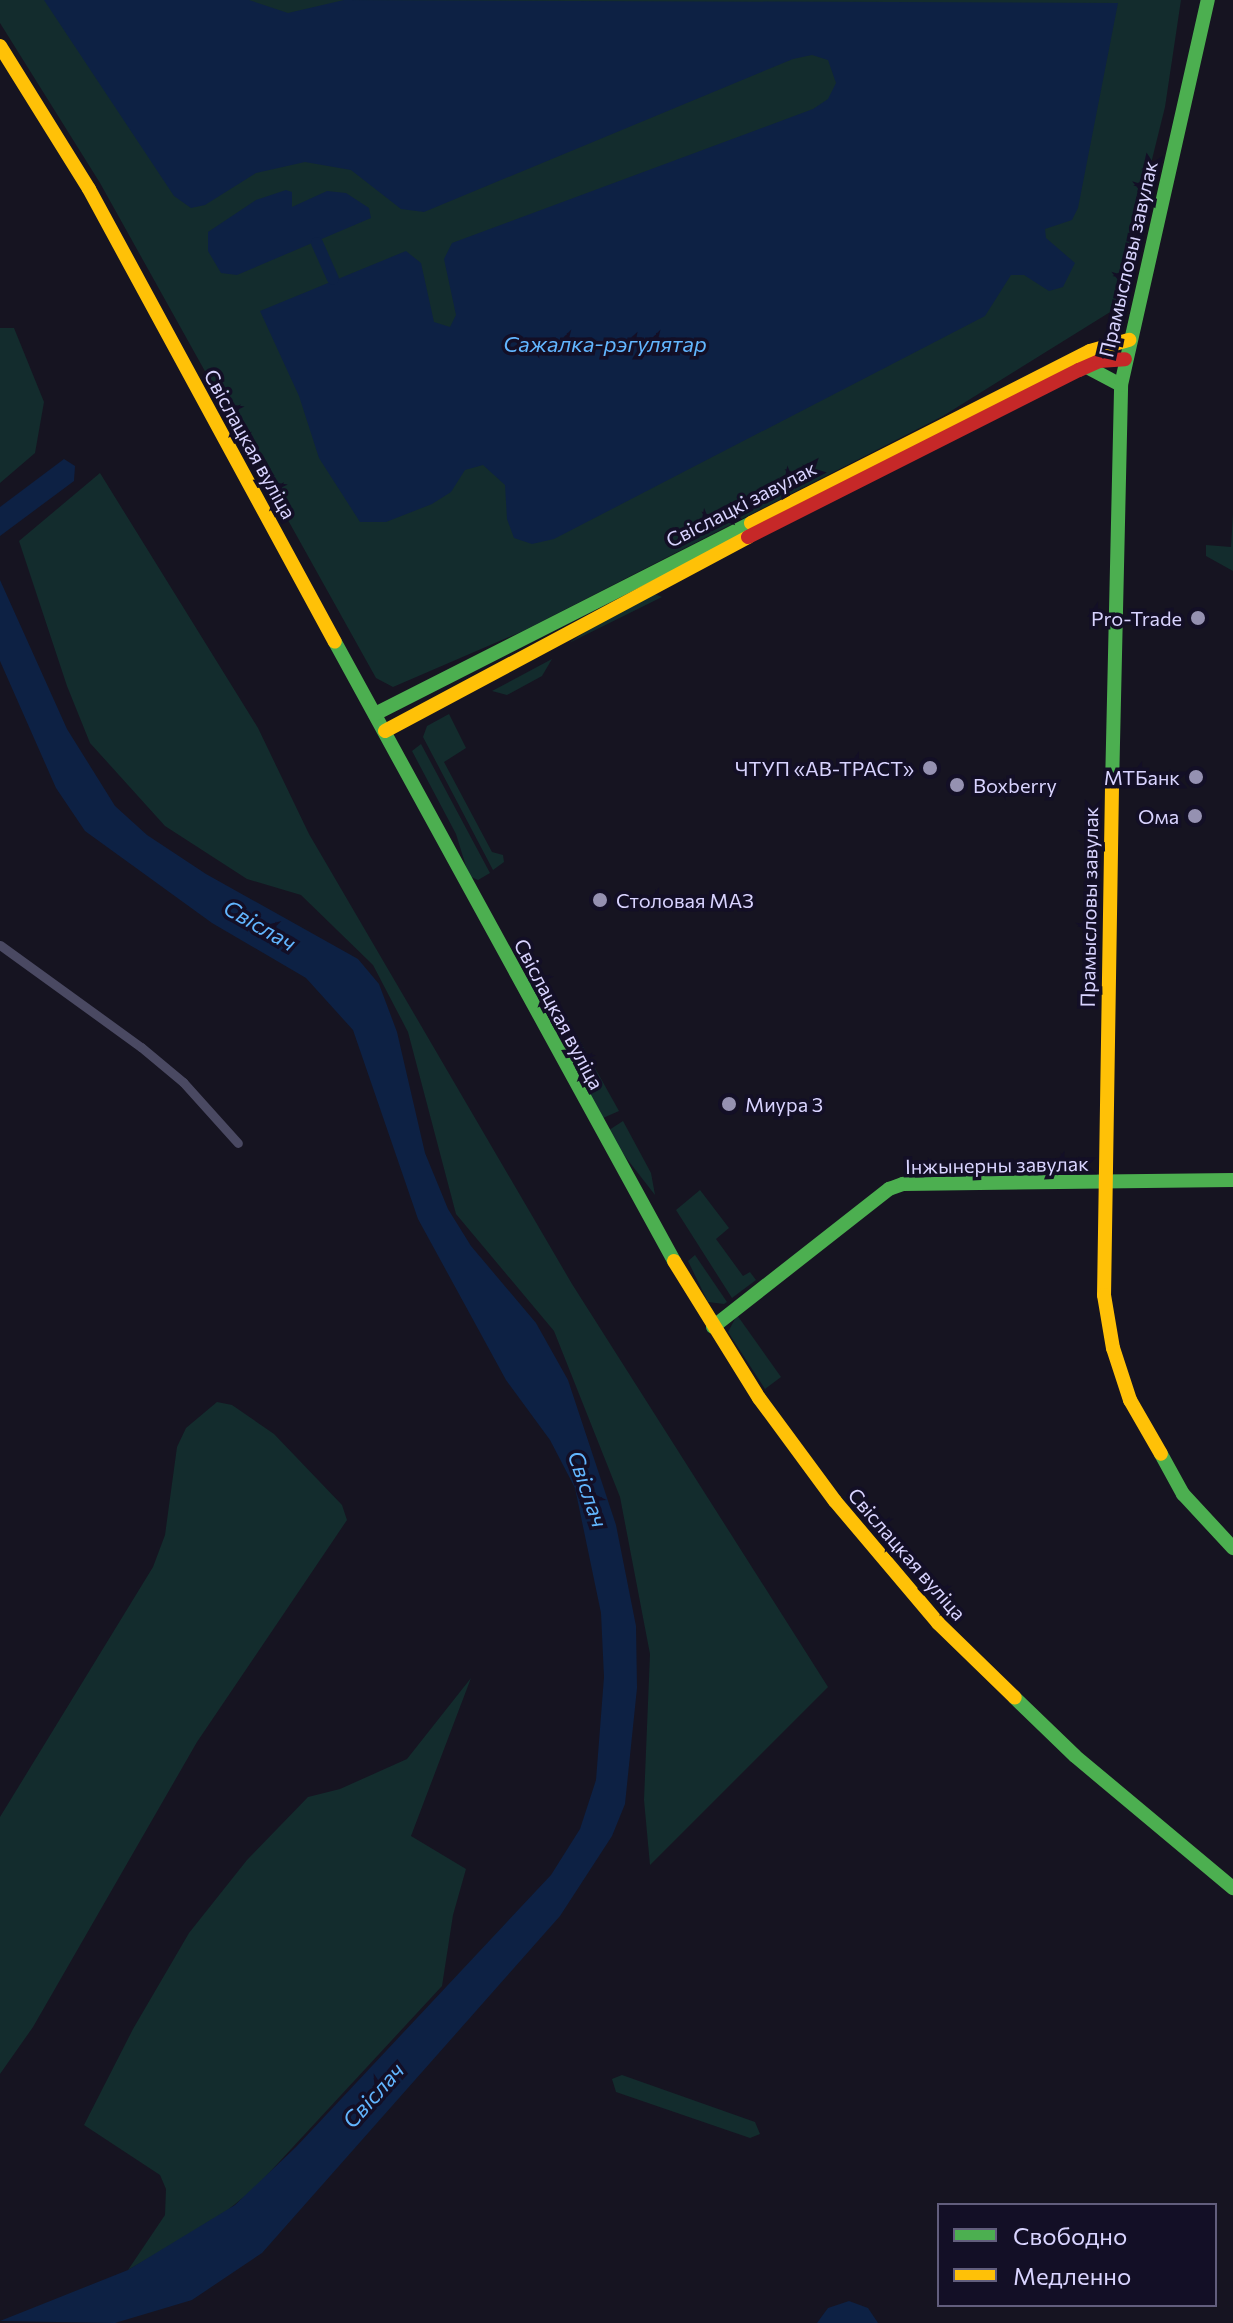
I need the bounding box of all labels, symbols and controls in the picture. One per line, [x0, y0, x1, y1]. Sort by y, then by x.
street label: Прамысловы завулак [1094, 158, 1162, 360]
water label: Сажалка-рэгулятар [503, 331, 707, 357]
street label: Свіслацкая вуліца [199, 365, 301, 523]
street label: Свіслацкі завулак [662, 456, 820, 552]
place label: Pro-Trade [1091, 606, 1182, 630]
marker: Pro-Trade [1189, 609, 1207, 627]
place label: ЧТУП «АВ-ТРАСТ» [735, 756, 914, 780]
marker: ЧТУП «АВ-ТРАСТ» [921, 759, 939, 777]
place label: МТБанк [1104, 765, 1180, 789]
marker: МТБанк [1187, 768, 1205, 786]
place label: Boxberry [973, 773, 1057, 797]
marker: Boxberry [948, 776, 966, 794]
place label: Ома [1138, 804, 1179, 828]
street label: Прамысловы завулак [1075, 806, 1103, 1008]
marker: Ома [1186, 807, 1204, 825]
place label: Столовая МАЗ [616, 888, 754, 912]
marker: Столовая МАЗ [591, 891, 609, 909]
water label: Свіслач [219, 894, 301, 956]
street label: Свіслацкая вуліца [509, 935, 609, 1093]
place label: Миура 3 [745, 1092, 823, 1116]
marker: Миура 3 [720, 1095, 738, 1113]
street label: Інжынерны завулак [905, 1151, 1089, 1179]
water label: Свіслач [563, 1447, 613, 1531]
street label: Свіслацкая вуліца [843, 1483, 971, 1625]
water label: Свіслач [337, 2057, 409, 2133]
legend [937, 2203, 1217, 2307]
text: Свободно [1013, 2221, 1127, 2250]
text: Медленно [1013, 2261, 1131, 2290]

